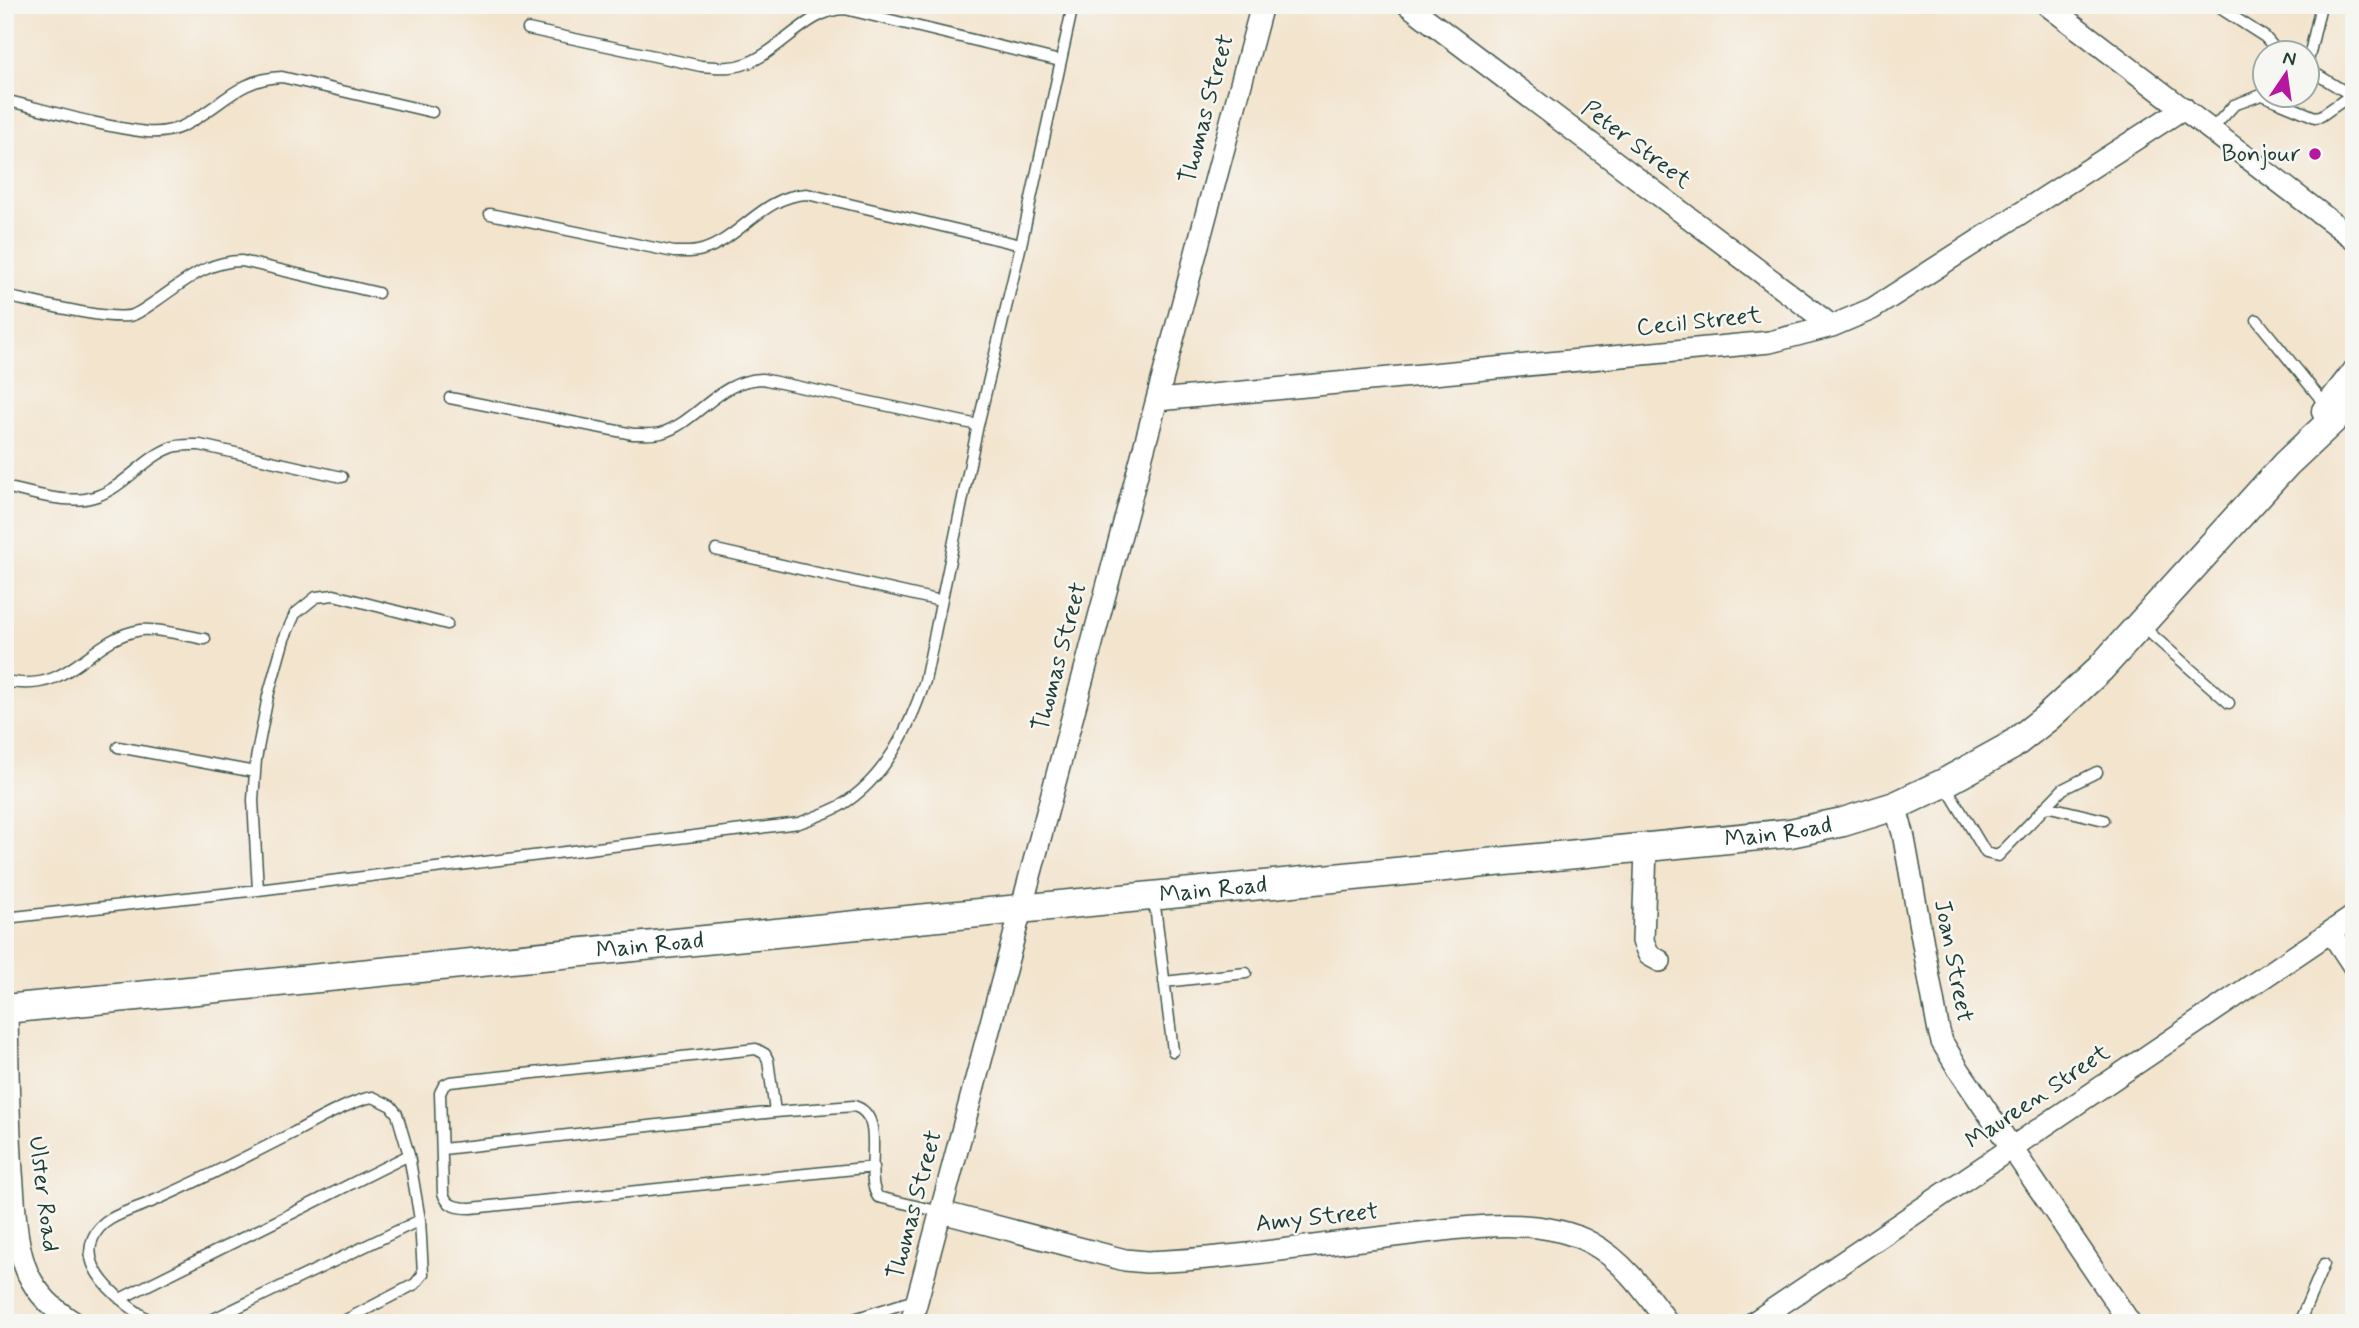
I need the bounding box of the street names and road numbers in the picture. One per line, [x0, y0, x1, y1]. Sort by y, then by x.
street label: Thomas Street [1172, 31, 1242, 187]
street label: Peter Street [1575, 94, 1697, 196]
street label: Cecil Street [1635, 300, 1763, 344]
street label: Thomas Street [1025, 579, 1095, 735]
street label: Main Road [1723, 809, 1835, 855]
street label: Main Road [1158, 869, 1268, 911]
street label: Joan Street [1926, 897, 1980, 1025]
street label: Main Road [595, 925, 705, 966]
street label: Maureen Street [1960, 1037, 2116, 1157]
street label: Thomas Street [880, 1127, 950, 1283]
street label: Ulster Road [21, 1134, 65, 1254]
street label: Amy Street [1254, 1196, 1380, 1240]

